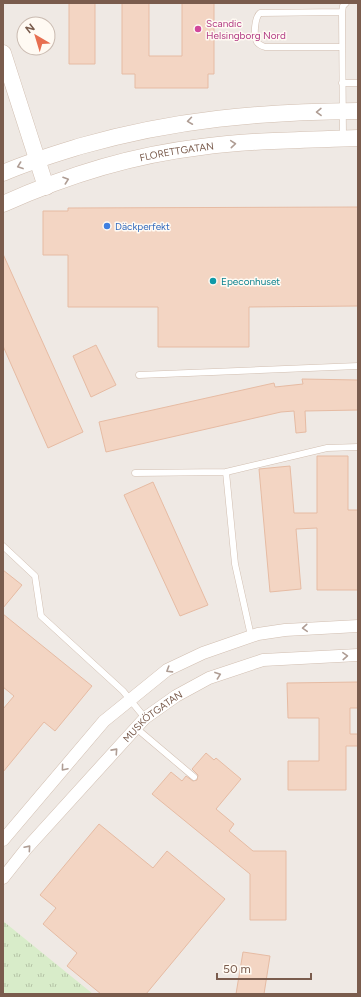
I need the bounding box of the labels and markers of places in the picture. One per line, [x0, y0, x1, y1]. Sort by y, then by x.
place label: Scandic Helsingborg Nord [206, 17, 286, 42]
marker: Scandic Helsingborg Nord [193, 24, 203, 34]
place label: Däckperfekt [115, 220, 170, 233]
marker: Däckperfekt [102, 221, 112, 231]
place label: Epeconhuset [221, 275, 280, 288]
marker: Epeconhuset [208, 276, 218, 286]

